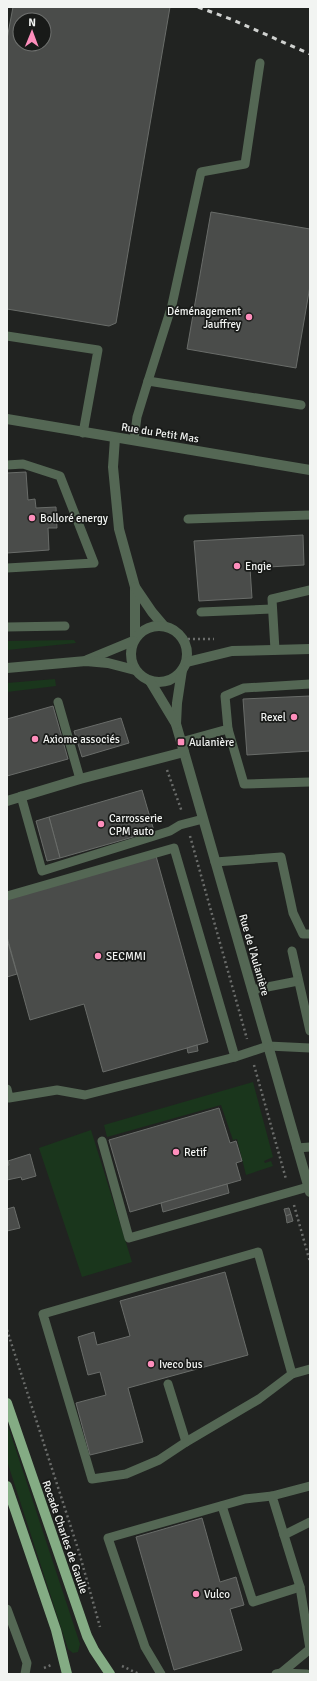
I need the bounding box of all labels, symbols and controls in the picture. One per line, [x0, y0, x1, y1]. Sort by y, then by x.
north arrow [12, 12, 52, 52]
text: N [28, 16, 36, 29]
place label: Déménagement Jauffrey [167, 305, 242, 331]
marker: Déménagement Jauffrey [244, 312, 254, 322]
street label: Rue du Petit Mas [120, 420, 200, 446]
place label: Bolloré energy [40, 512, 109, 525]
marker: Bolloré energy [27, 513, 37, 523]
place label: Engie [245, 560, 271, 573]
marker: Engie [232, 561, 242, 571]
place label: Rexel [260, 711, 286, 724]
marker: Rexel [289, 712, 299, 722]
place label: Axiome associés [43, 733, 120, 746]
marker: Axiome associés [30, 734, 40, 744]
place label: Aulanière [189, 736, 234, 749]
marker: Aulanière [176, 737, 186, 747]
place label: Carrosserie CPM auto [109, 812, 163, 838]
marker: Carrosserie CPM auto [96, 819, 106, 829]
street label: Rue de l'Aulanière [236, 913, 272, 997]
place label: SECMMI [106, 950, 146, 963]
marker: SECMMI [93, 951, 103, 961]
place label: Retif [184, 1146, 208, 1159]
marker: Retif [171, 1147, 181, 1157]
place label: Iveco bus [159, 1358, 203, 1371]
marker: Iveco bus [146, 1359, 156, 1369]
street label: Rocade Charles de Gaulle [39, 1479, 91, 1595]
place label: Vulco [204, 1588, 230, 1601]
marker: Vulco [191, 1589, 201, 1599]

